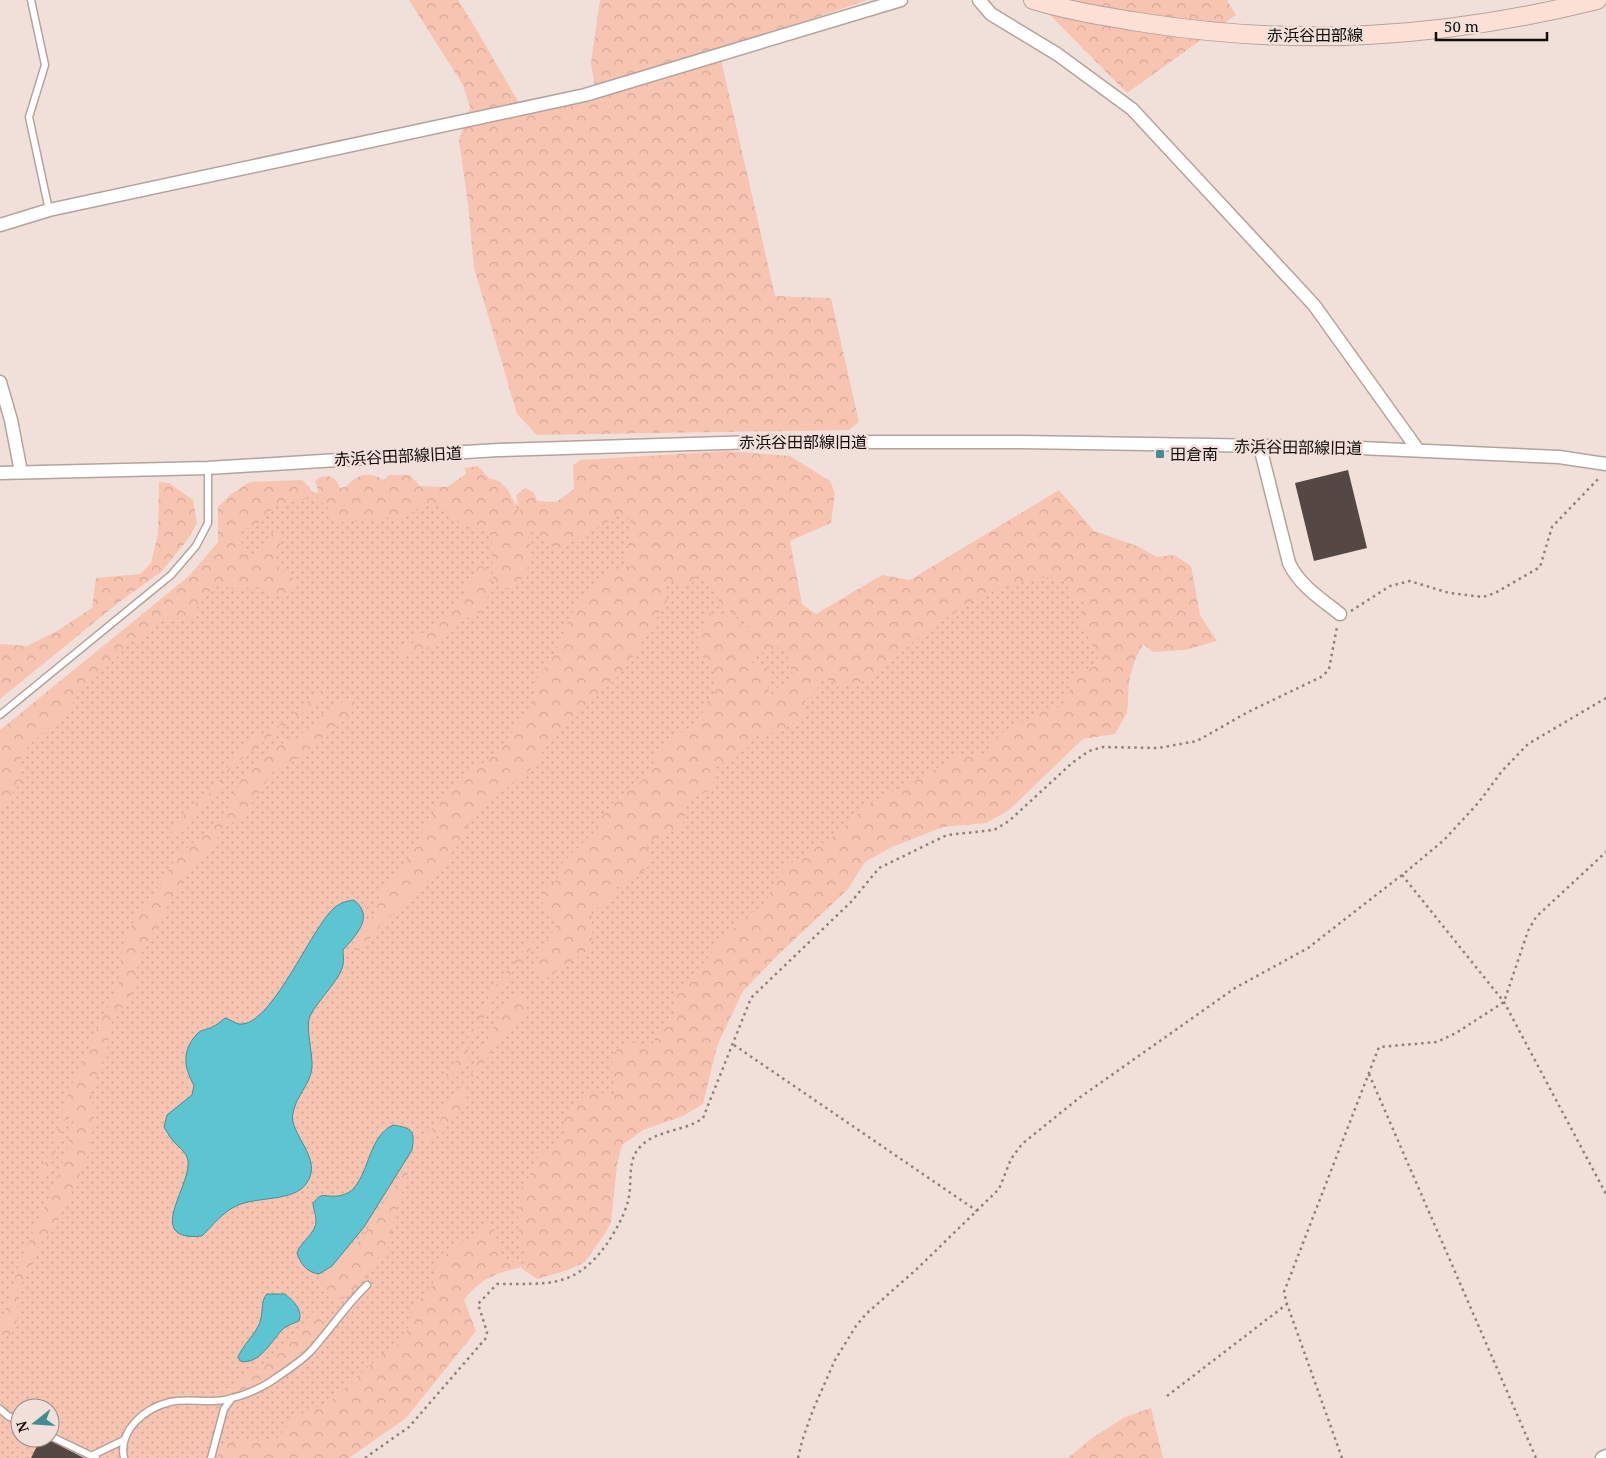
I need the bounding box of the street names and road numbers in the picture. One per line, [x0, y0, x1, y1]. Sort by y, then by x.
street label: 赤浜谷田部線 [1267, 24, 1363, 46]
street label: 赤浜谷田部線旧道 [739, 431, 867, 453]
street label: 赤浜谷田部線旧道 [1234, 435, 1362, 459]
street label: 赤浜谷田部線旧道 [334, 442, 462, 470]

